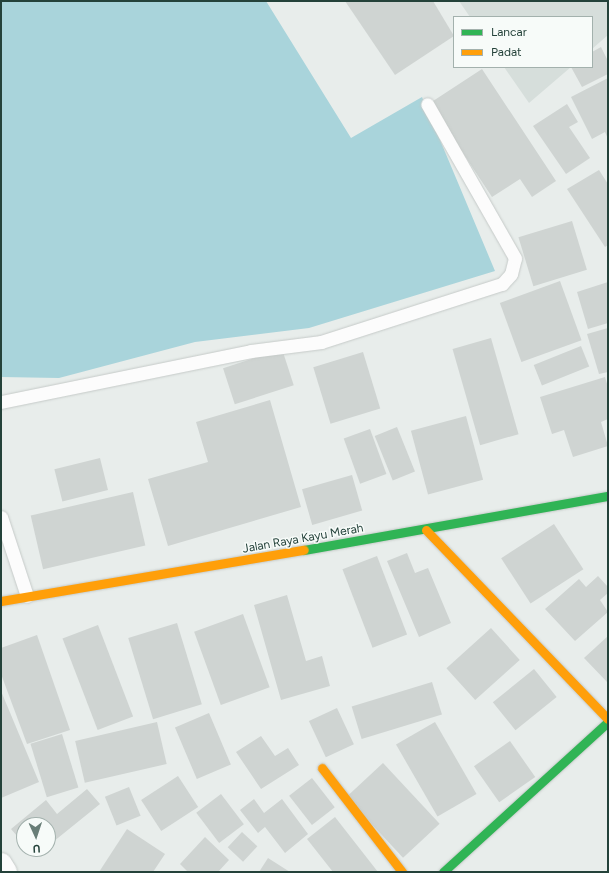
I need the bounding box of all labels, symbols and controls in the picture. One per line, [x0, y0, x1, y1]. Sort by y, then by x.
legend [453, 16, 593, 68]
text: Lancar [491, 25, 527, 39]
text: Padat [491, 45, 522, 59]
street label: Jalan Raya Kayu Merah [242, 521, 364, 557]
north arrow [16, 817, 56, 857]
text: U [32, 842, 41, 855]

